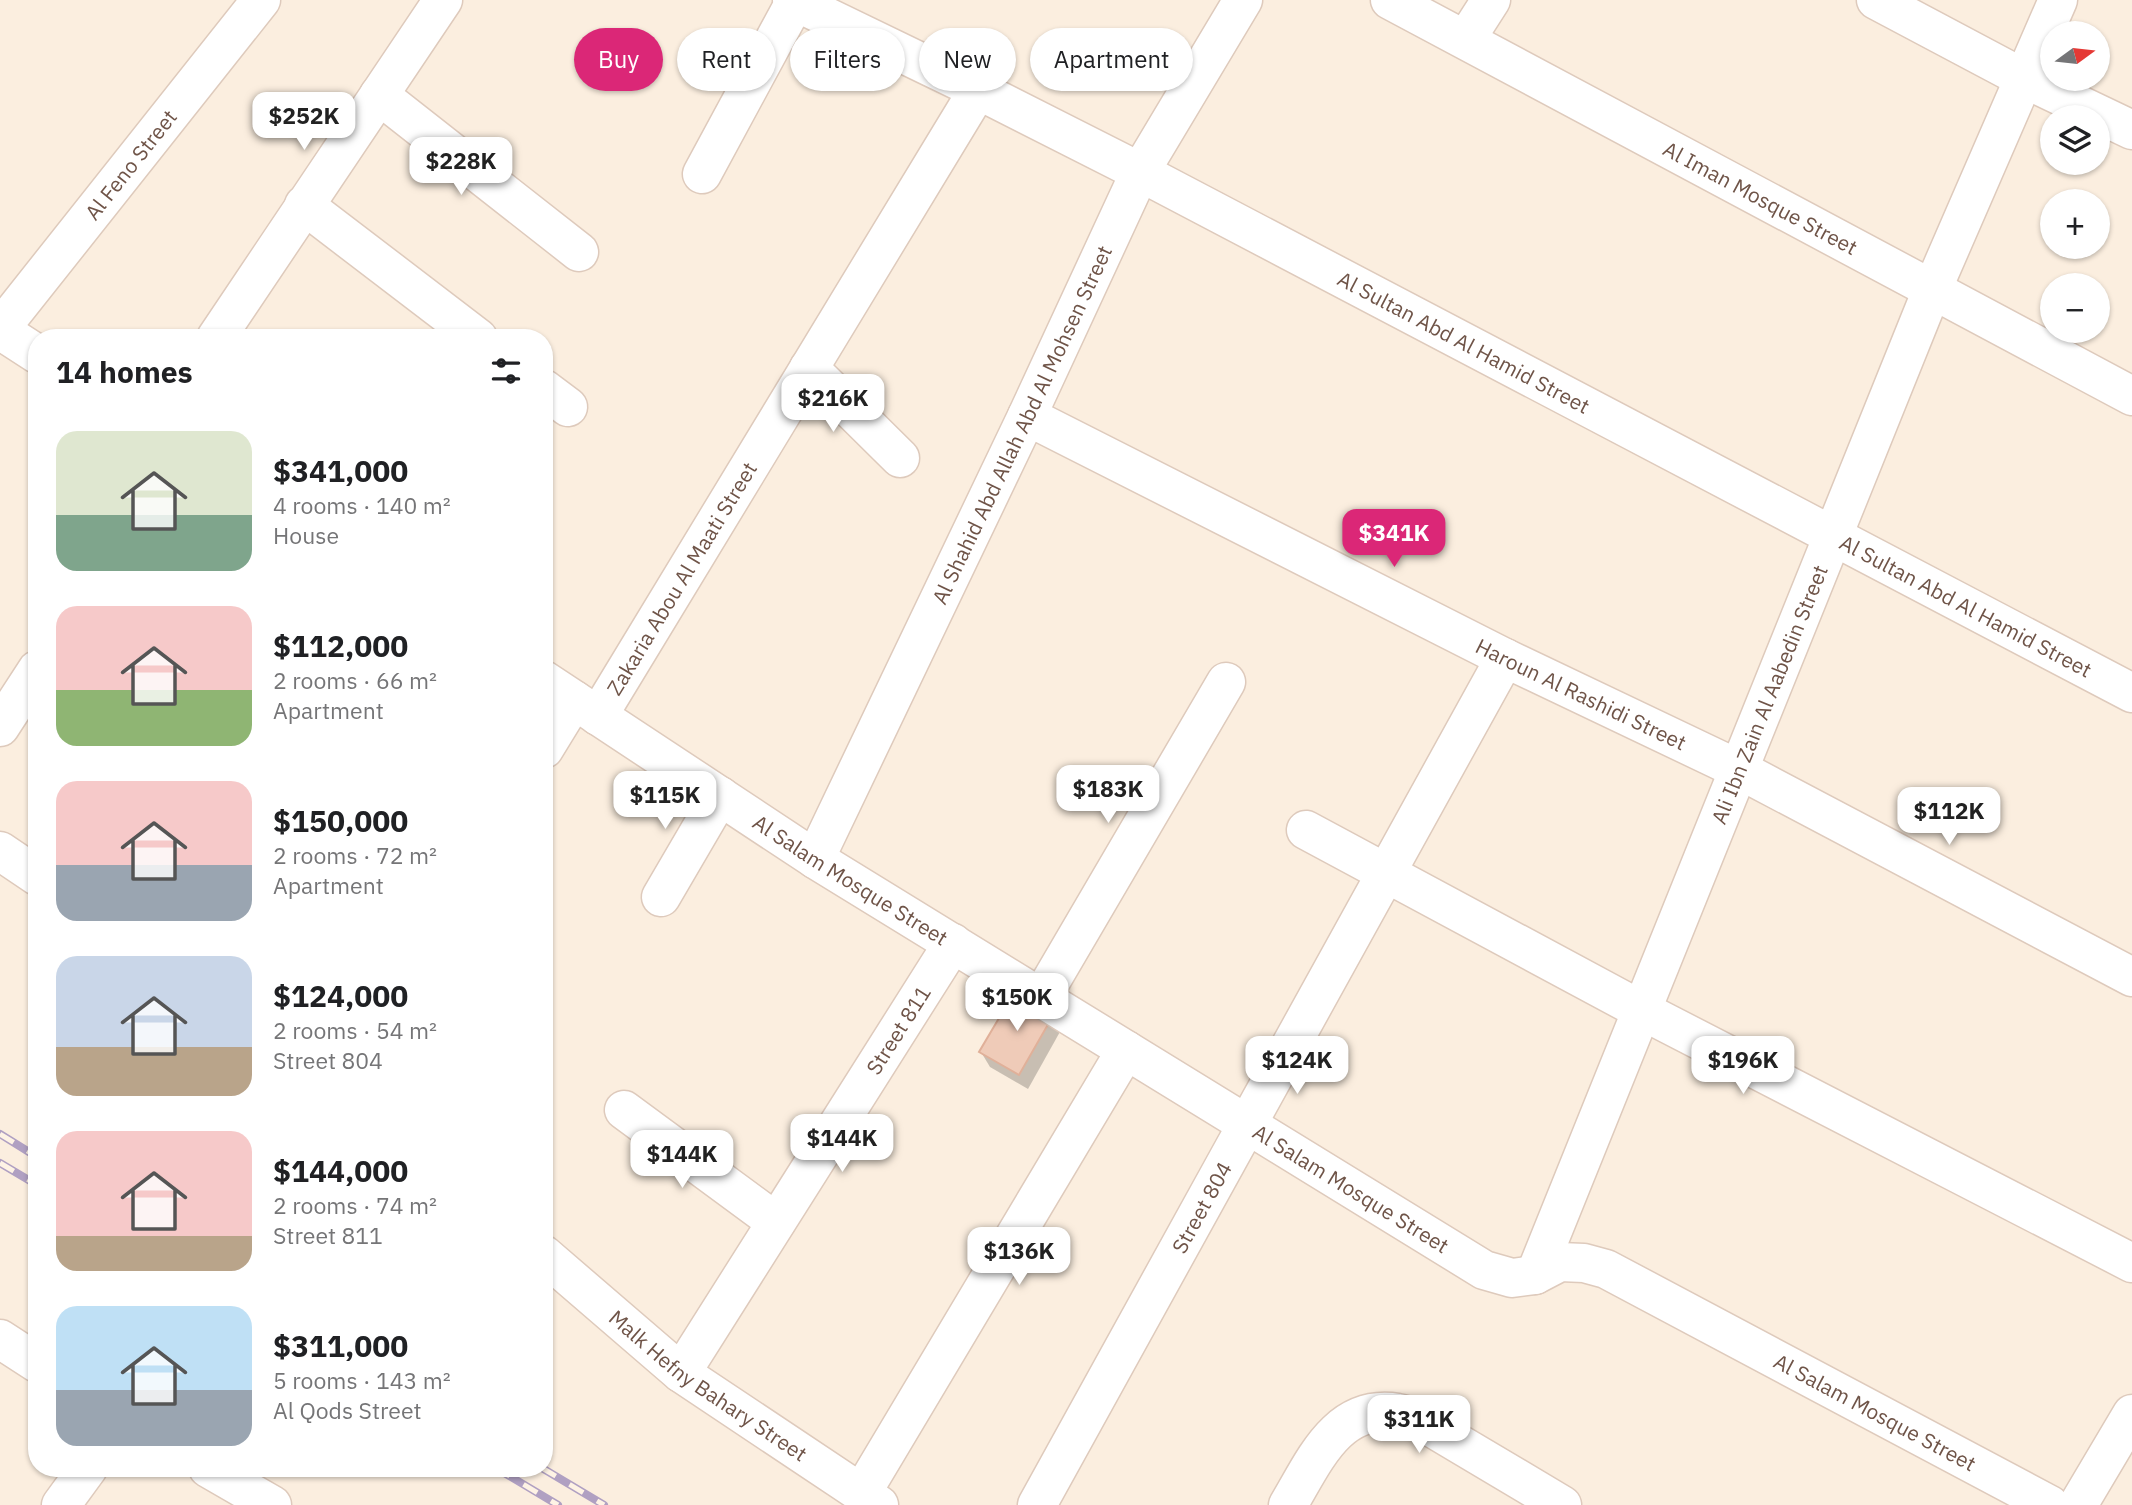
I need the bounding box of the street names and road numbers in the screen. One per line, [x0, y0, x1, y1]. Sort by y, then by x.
street label: Al Feno Street [78, 104, 183, 225]
street label: Al Iman Mosque Street [1659, 134, 1863, 261]
street label: Al Shahid Abd Allah Abd Al Mohsen Street [925, 241, 1118, 609]
street label: Al Sultan Abd Al Hamid Street [1333, 264, 1595, 420]
street label: Zakaria Abou Al Maati Street [600, 457, 763, 700]
street label: Al Sultan Abd Al Hamid Street [1835, 528, 2097, 683]
street label: Ali Ibn Zain Al Aabedin Street [1704, 561, 1834, 828]
street label: Haroun Al Rashidi Street [1471, 632, 1691, 756]
street label: Al Salam Mosque Street [748, 808, 953, 951]
street label: Street 811 [859, 980, 937, 1080]
street label: Al Salam Mosque Street [1248, 1118, 1454, 1259]
street label: Street 804 [1165, 1157, 1238, 1258]
street label: Malk Hefny Bahary Street [603, 1303, 813, 1467]
street label: Al Salam Mosque Street [1769, 1347, 1981, 1477]

